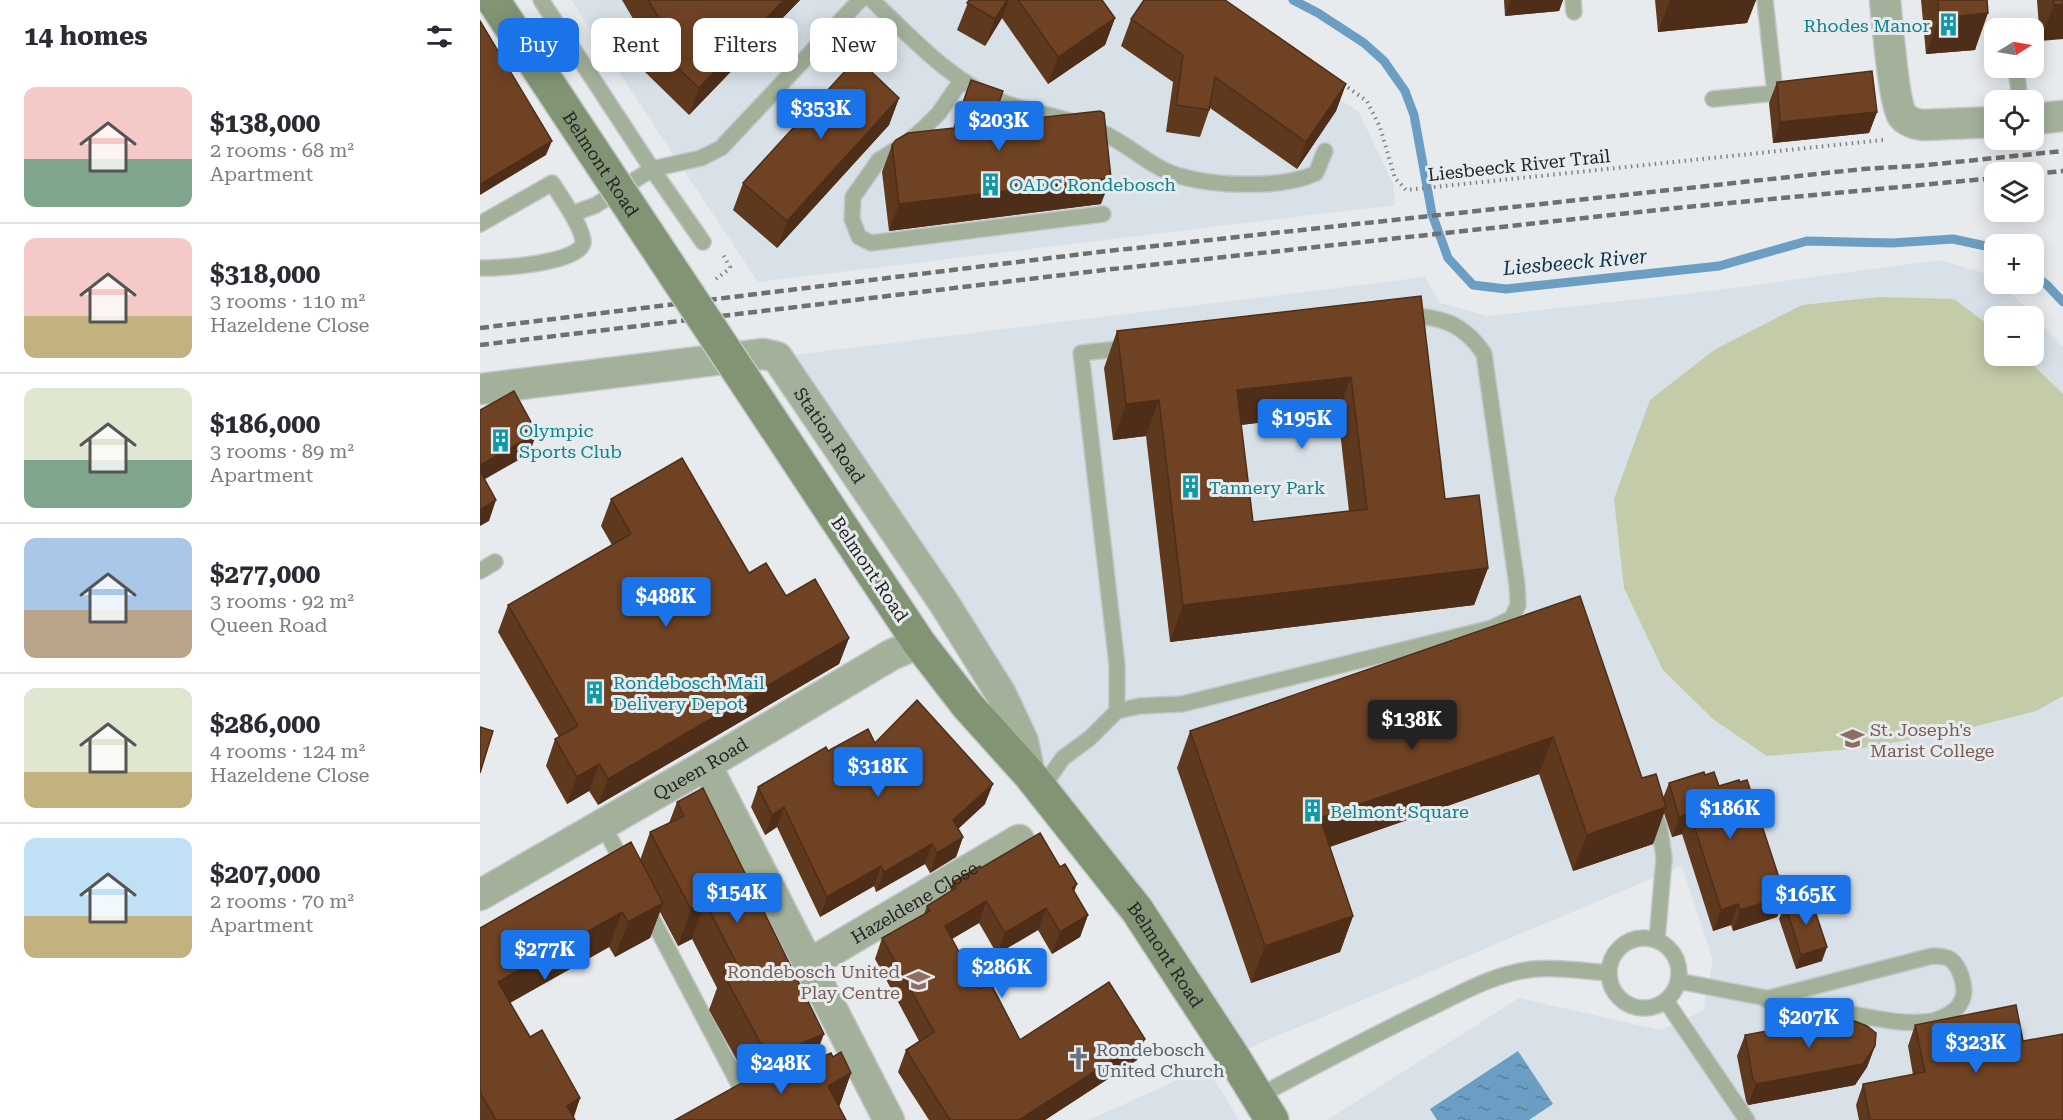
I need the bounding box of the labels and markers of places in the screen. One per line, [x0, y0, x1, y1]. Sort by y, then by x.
building icon: Rhodes Manor [1935, 12, 1961, 38]
place label: Rhodes Manor [1803, 15, 1930, 36]
pin: $353K [779, 89, 863, 140]
pin: $203K [957, 101, 1041, 152]
building icon: OADC Rondebosch [978, 171, 1004, 197]
place label: OADC Rondebosch [1009, 174, 1176, 195]
pin: $195K [1260, 399, 1344, 450]
place label: Olympic Sports Club [519, 420, 622, 462]
building icon: Olympic Sports Club [488, 427, 514, 453]
building icon: Tannery Park [1178, 474, 1204, 500]
place label: Tannery Park [1209, 477, 1325, 498]
pin: $488K [624, 577, 708, 628]
place label: Rondebosch Mail Delivery Depot [613, 672, 765, 714]
building icon: Rondebosch Mail Delivery Depot [582, 679, 608, 705]
pin: $138K [1370, 700, 1454, 751]
place label: St. Joseph's Marist College [1870, 719, 1995, 761]
school or university icon: St. Joseph's Marist College [1839, 726, 1865, 752]
pin: $318K [836, 747, 920, 798]
pin: $186K [1688, 789, 1772, 840]
building icon: Belmont Square [1299, 798, 1325, 824]
place label: Belmont Square [1330, 801, 1469, 822]
pin: $154K [695, 873, 779, 924]
pin: $165K [1764, 875, 1848, 926]
pin: $277K [503, 930, 587, 981]
pin: $286K [960, 948, 1044, 999]
place label: Rondebosch United Play Centre [727, 961, 900, 1003]
school or university icon: Rondebosch United Play Centre [905, 968, 931, 994]
pin: $207K [1767, 998, 1851, 1049]
pin: $323K [1934, 1023, 2018, 1074]
place label: Rondebosch United Church [1096, 1039, 1225, 1081]
pin: $248K [739, 1044, 823, 1095]
church icon: Rondebosch United Church [1065, 1046, 1091, 1072]

